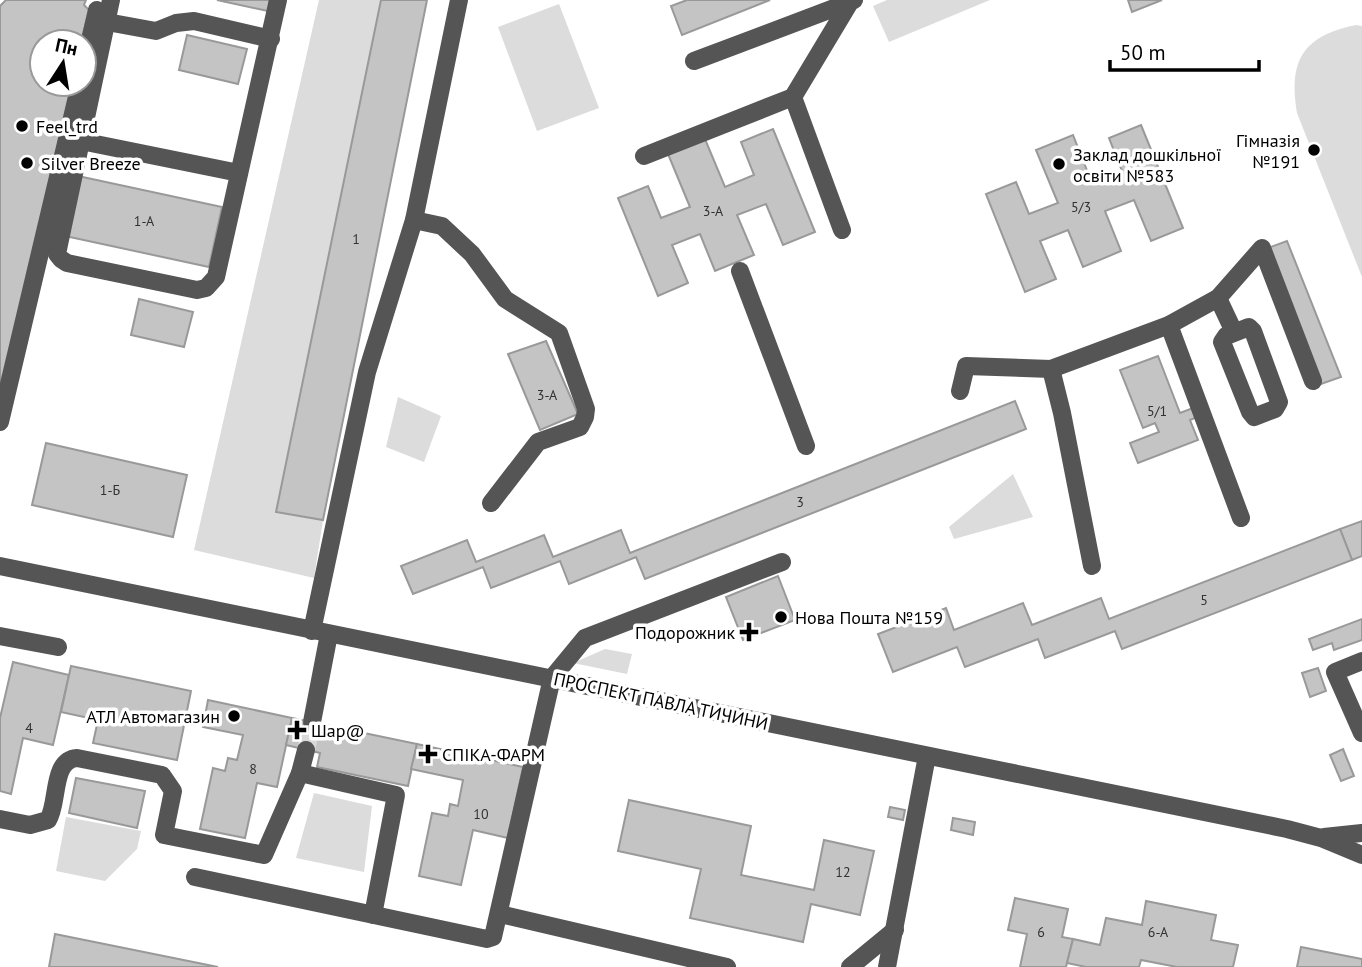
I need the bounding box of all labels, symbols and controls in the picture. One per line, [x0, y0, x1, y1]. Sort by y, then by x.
north arrow [28, 28, 98, 98]
scale bar [1110, 28, 1259, 72]
text: Пн [53, 32, 80, 60]
text: 50 m [1120, 39, 1166, 66]
place label: Feel_trd [36, 115, 98, 138]
marker: Feel_trd [14, 118, 30, 134]
place label: Гімназія №191 [1236, 129, 1300, 173]
marker: Гімназія №191 [1306, 142, 1322, 158]
place label: Заклад дошкільної освіти №583 [1073, 143, 1221, 187]
place label: Silver Breeze [41, 152, 141, 175]
marker: Silver Breeze [19, 155, 35, 171]
marker: Заклад дошкільної освіти №583 [1051, 156, 1067, 172]
house number: 5/3 [1071, 198, 1091, 216]
house number: 3-А [703, 202, 724, 220]
house number: 1-А [134, 212, 155, 230]
house number: 1 [352, 230, 360, 248]
house number: 3-А [537, 386, 558, 404]
house number: 5/1 [1147, 402, 1167, 420]
house number: 1-Б [100, 481, 120, 499]
house number: 3 [796, 493, 804, 511]
house number: 5 [1200, 591, 1208, 609]
place label: Нова Пошта №159 [795, 606, 943, 629]
marker: Нова Пошта №159 [773, 609, 789, 625]
place label: Подорожник [635, 621, 735, 644]
marker: Подорожник [741, 624, 757, 640]
street label: ПРОСПЕКТ ПАВЛА ТИЧИНИ [552, 667, 770, 735]
place label: АТЛ Автомагазин [86, 705, 220, 728]
marker: АТЛ Автомагазин [226, 708, 242, 724]
house number: 4 [25, 719, 33, 737]
place label: Шар@ [311, 719, 365, 742]
marker: Шар@ [289, 722, 305, 738]
place label: СПІКА-ФАРМ [442, 743, 545, 766]
marker: СПІКА-ФАРМ [420, 746, 436, 762]
house number: 8 [249, 760, 257, 778]
house number: 10 [473, 805, 489, 823]
house number: 12 [835, 863, 851, 881]
house number: 6 [1037, 923, 1045, 941]
house number: 6-А [1148, 923, 1169, 941]

